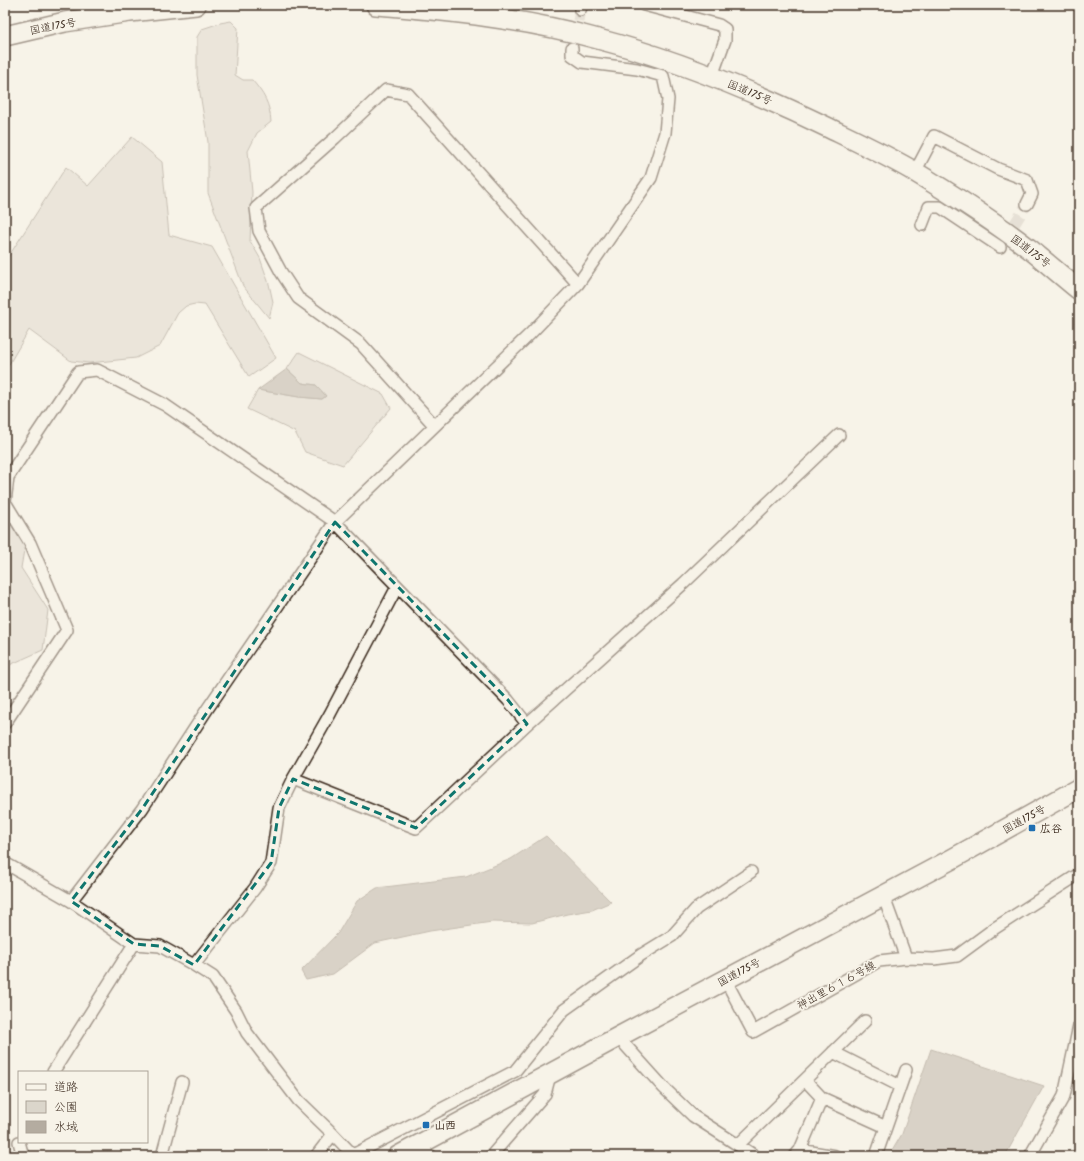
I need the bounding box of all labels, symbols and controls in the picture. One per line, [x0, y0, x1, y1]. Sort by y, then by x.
street label: 国道175号 [28, 14, 78, 40]
street label: 国道175号 [724, 75, 775, 110]
street label: 国道175号 [1006, 230, 1055, 273]
street label: 国道175号 [999, 801, 1050, 839]
place label: 広谷 [1040, 820, 1062, 838]
marker: 広谷 [1027, 823, 1037, 833]
street label: 国道175号 [714, 954, 765, 992]
street label: 神出里６１６号線 [794, 957, 879, 1015]
legend [18, 1071, 148, 1143]
text: 道路 [54, 1078, 78, 1097]
text: 公園 [54, 1098, 78, 1117]
place label: 山西 [434, 1117, 456, 1135]
text: 水域 [54, 1118, 78, 1137]
marker: 山西 [421, 1120, 431, 1130]

